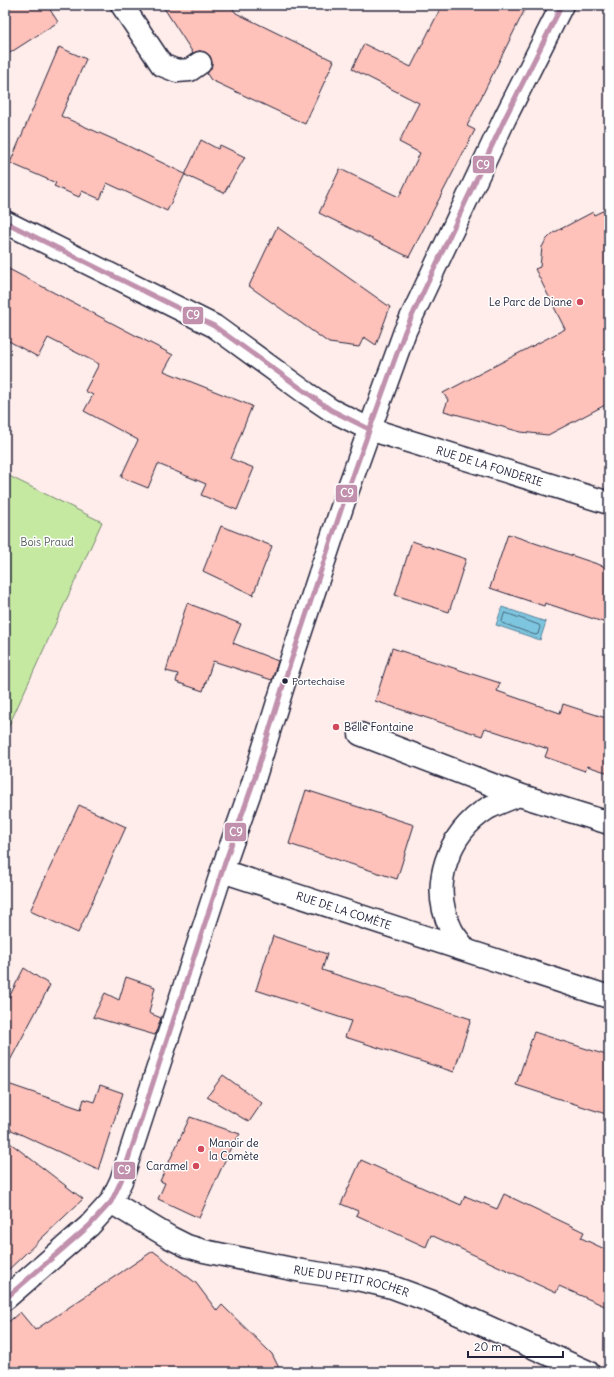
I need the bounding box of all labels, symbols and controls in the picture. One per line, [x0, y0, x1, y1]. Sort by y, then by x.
line badge: C9 [472, 155, 495, 174]
text: C9 [476, 158, 490, 172]
place label: Le Parc de Diane [489, 295, 572, 309]
marker: Le Parc de Diane [575, 297, 585, 307]
line badge: C9 [182, 306, 204, 325]
text: C9 [186, 308, 200, 322]
street label: RUE DE LA FONDERIE [434, 443, 545, 489]
line badge: C9 [335, 484, 358, 503]
text: C9 [340, 486, 354, 500]
park label: Bois Praud [20, 535, 74, 549]
place label: Portechaise [292, 675, 345, 688]
marker: Portechaise [280, 676, 290, 686]
place label: Belle Fontaine [344, 720, 414, 734]
marker: Belle Fontaine [331, 722, 341, 732]
line badge: C9 [224, 822, 247, 842]
text: C9 [229, 825, 243, 839]
street label: RUE DE LA COMÈTE [294, 889, 393, 933]
place label: Manoir de la Comète [209, 1136, 259, 1163]
marker: Manoir de la Comète [196, 1144, 206, 1154]
place label: Caramel [146, 1159, 188, 1173]
line badge: C9 [113, 1161, 136, 1180]
marker: Caramel [191, 1161, 201, 1171]
text: C9 [117, 1163, 131, 1177]
street label: RUE DU PETIT ROCHER [292, 1262, 411, 1300]
scale bar [468, 1333, 563, 1359]
text: 20 m [474, 1339, 502, 1354]

